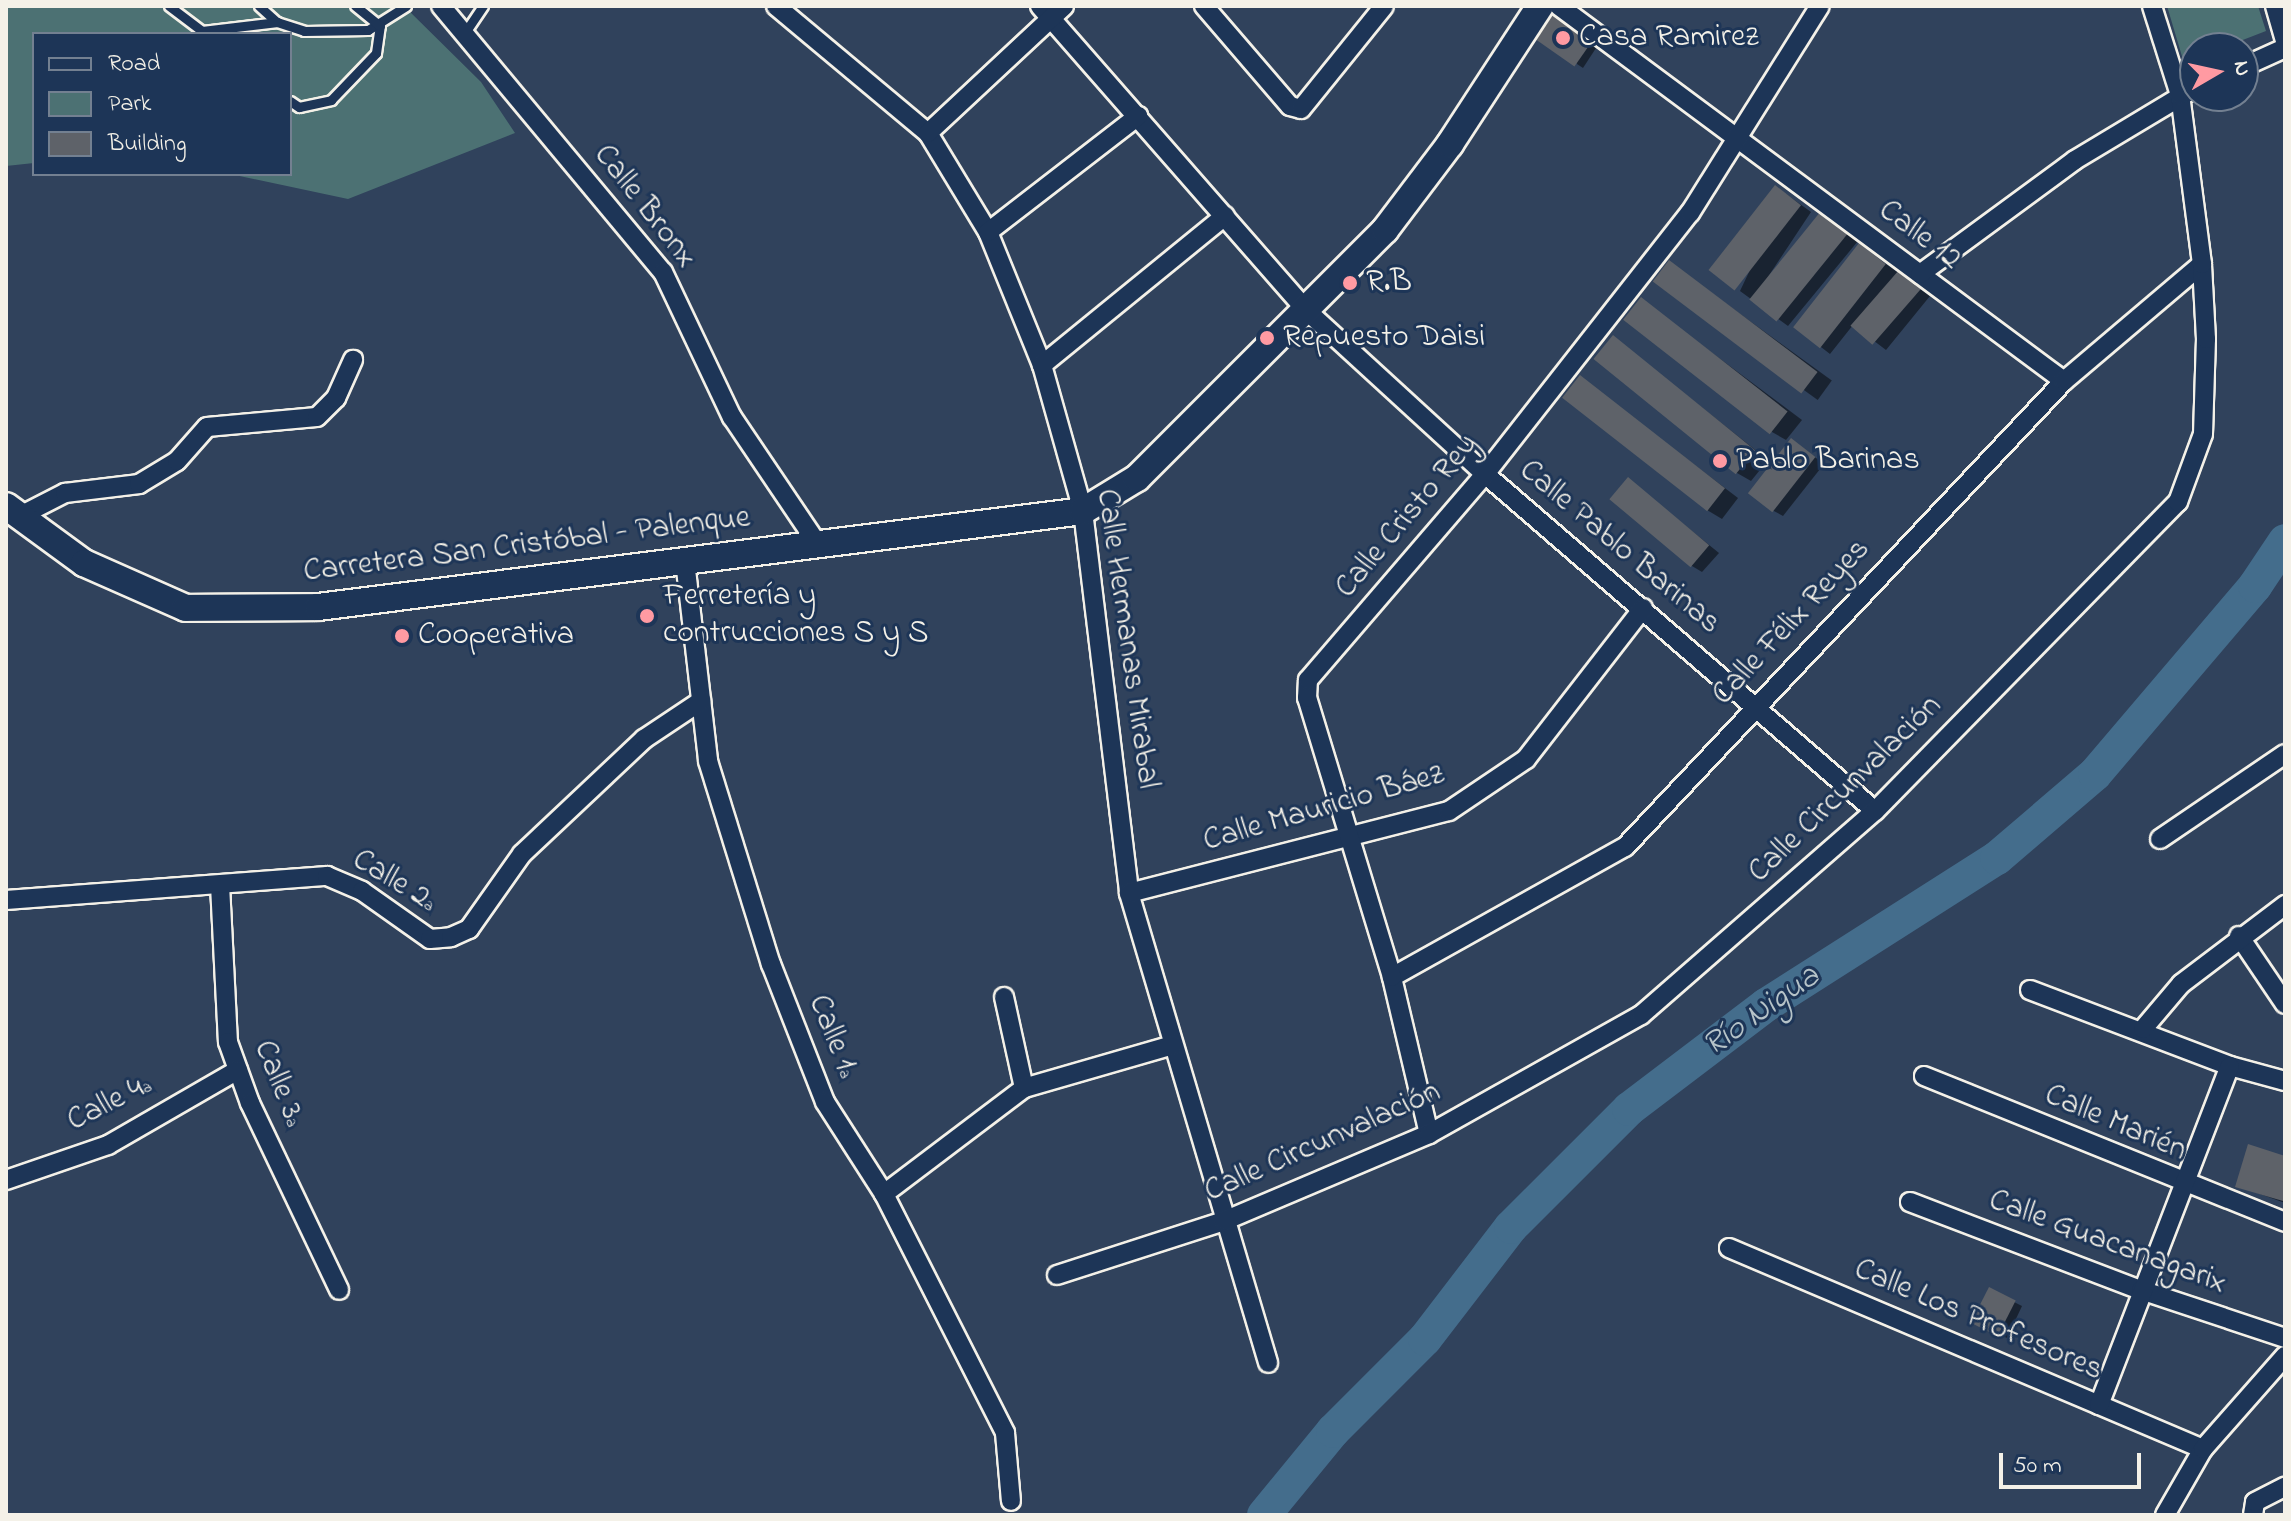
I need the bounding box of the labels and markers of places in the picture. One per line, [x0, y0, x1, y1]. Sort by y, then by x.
place label: Casa Ramirez [1579, 19, 1759, 57]
marker: Casa Ramirez [1554, 29, 1572, 47]
place label: R.B [1366, 264, 1412, 302]
marker: R.B [1341, 274, 1359, 292]
place label: Repuesto Daisi [1283, 319, 1485, 357]
marker: Repuesto Daisi [1258, 329, 1276, 347]
place label: Pablo Barinas [1736, 442, 1920, 480]
marker: Pablo Barinas [1711, 452, 1729, 470]
place label: Ferretería y contrucciones S y S [663, 579, 929, 654]
marker: Ferretería y contrucciones S y S [638, 607, 656, 625]
place label: Cooperativa [418, 617, 574, 655]
marker: Cooperativa [393, 627, 411, 645]

